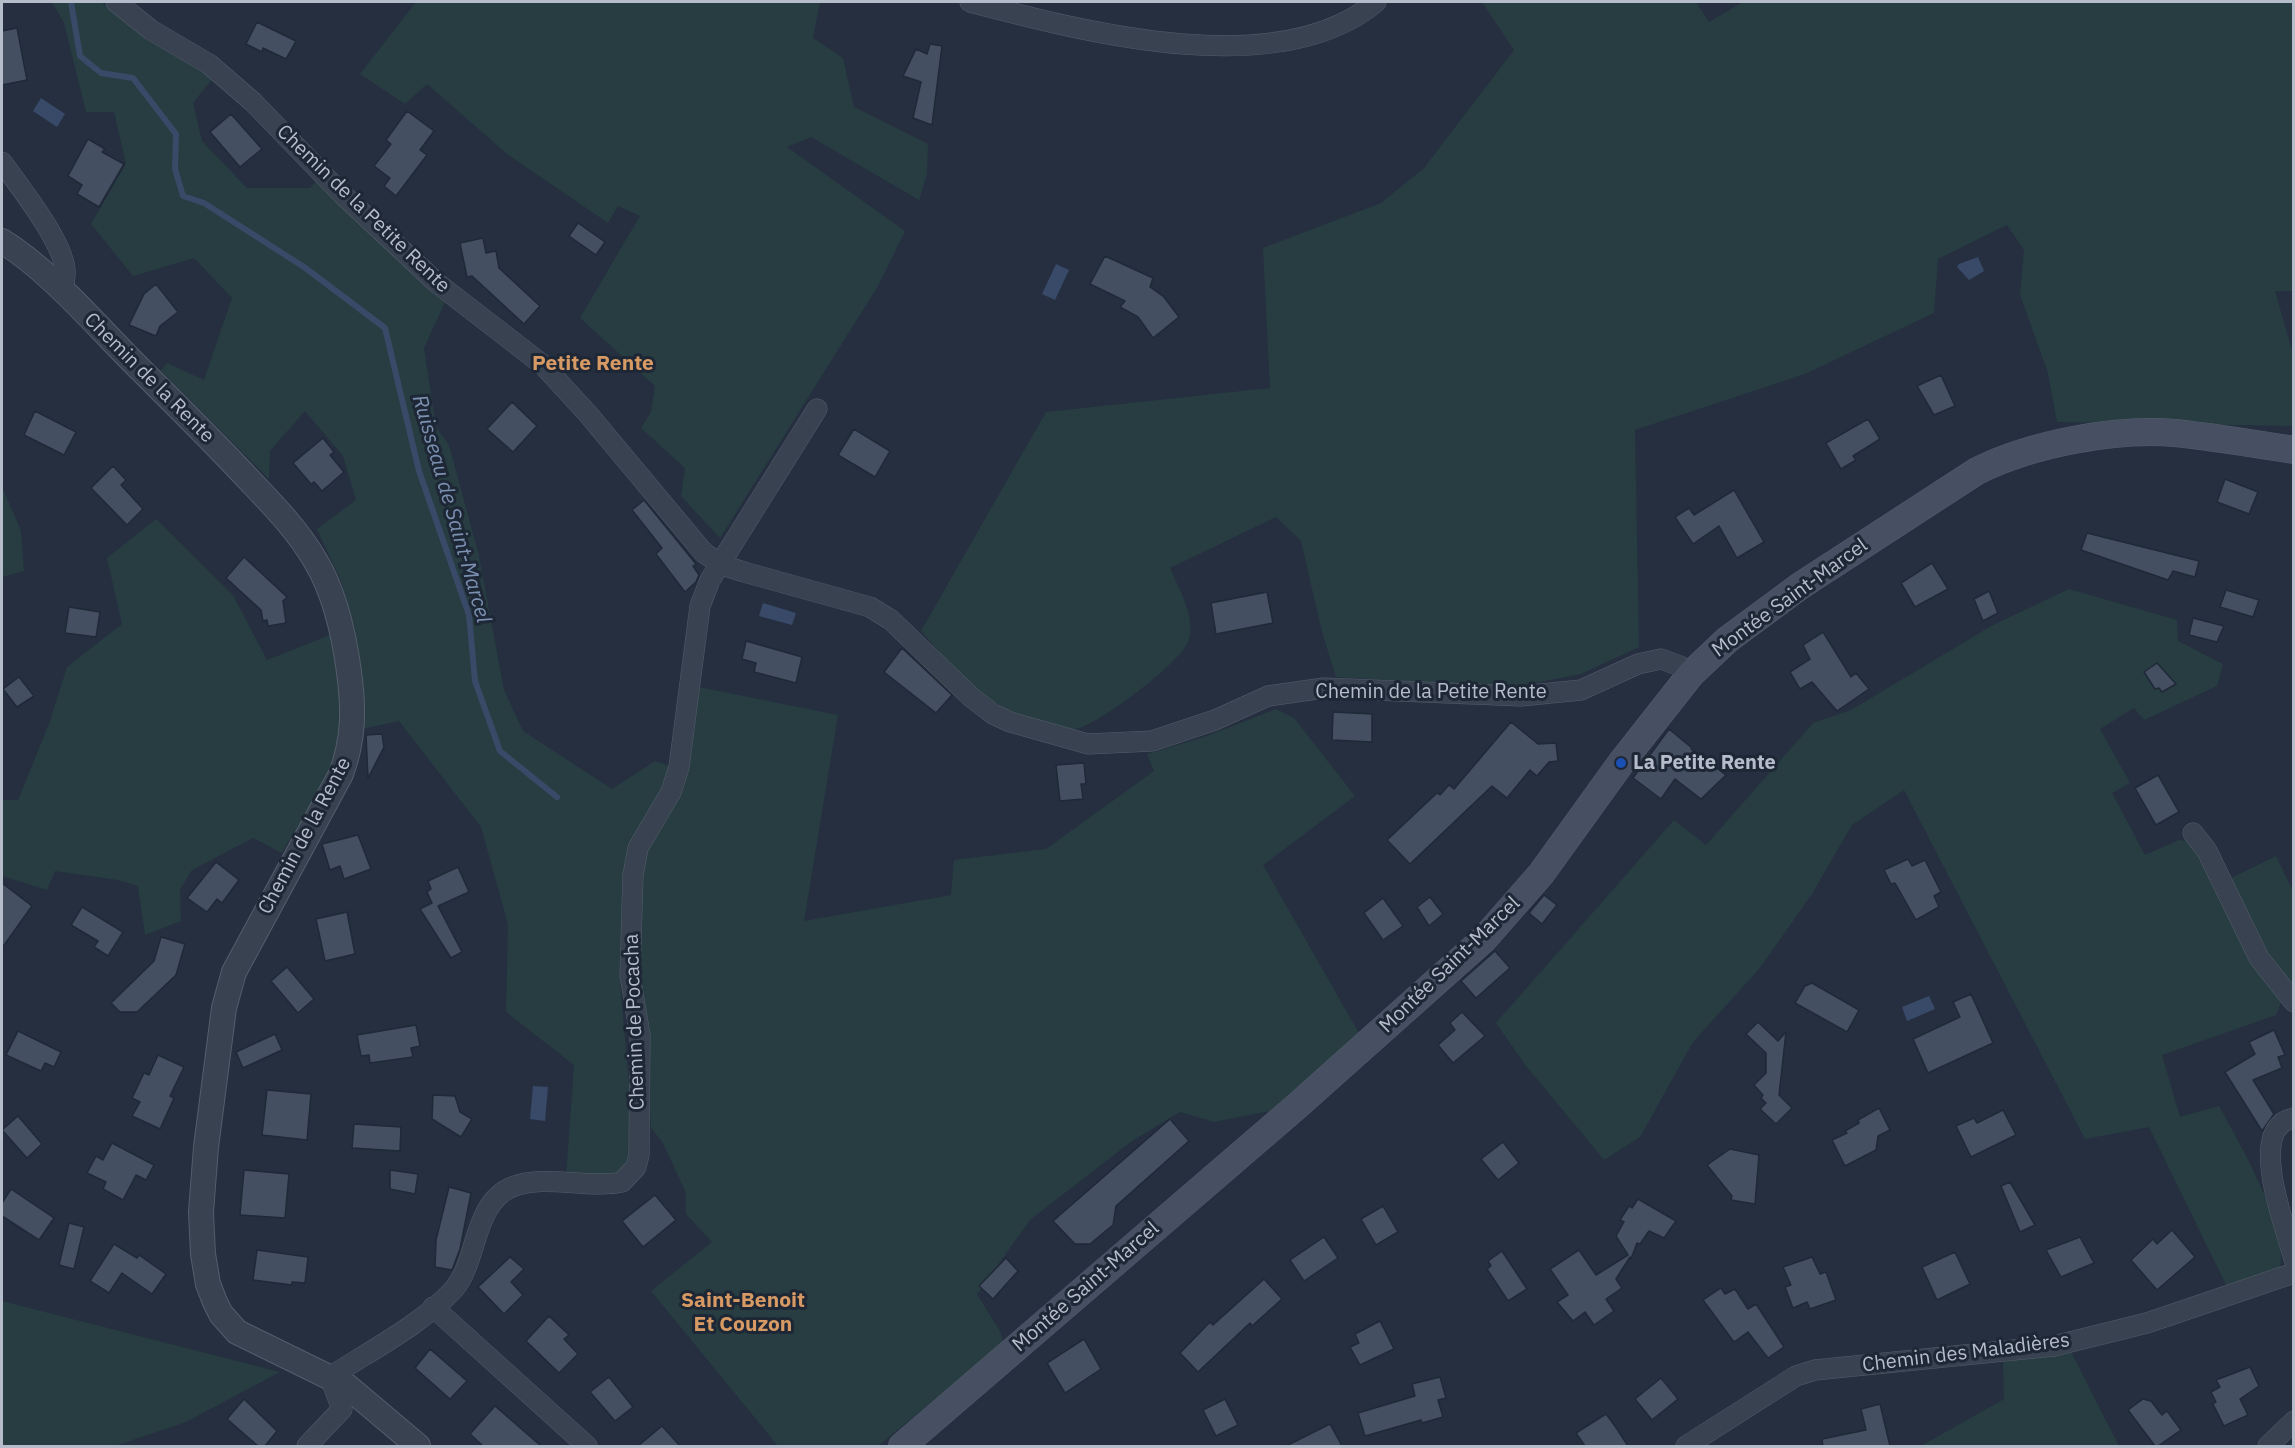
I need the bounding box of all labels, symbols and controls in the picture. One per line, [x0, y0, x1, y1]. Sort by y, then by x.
street label: Chemin de la Petite Rente [271, 120, 455, 298]
street label: Chemin de la Rente [79, 308, 219, 448]
district label: Petite Rente [532, 351, 654, 377]
water label: Ruisseau de Saint-Marcel [406, 392, 496, 626]
street label: Montée Saint-Marcel [1708, 534, 1872, 662]
street label: Chemin de la Petite Rente [1315, 680, 1547, 704]
place label: La Petite Rente [1633, 751, 1776, 775]
street label: Chemin de la Rente [254, 753, 356, 919]
marker: La Petite Rente [1614, 756, 1628, 770]
street label: Montée Saint-Marcel [1375, 892, 1525, 1038]
street label: Chemin de Pocacha [620, 933, 650, 1111]
street label: Montée Saint-Marcel [1008, 1217, 1164, 1357]
district label: Saint-Benoit Et Couzon [681, 1288, 805, 1338]
street label: Chemin des Maladières [1861, 1328, 2071, 1378]

